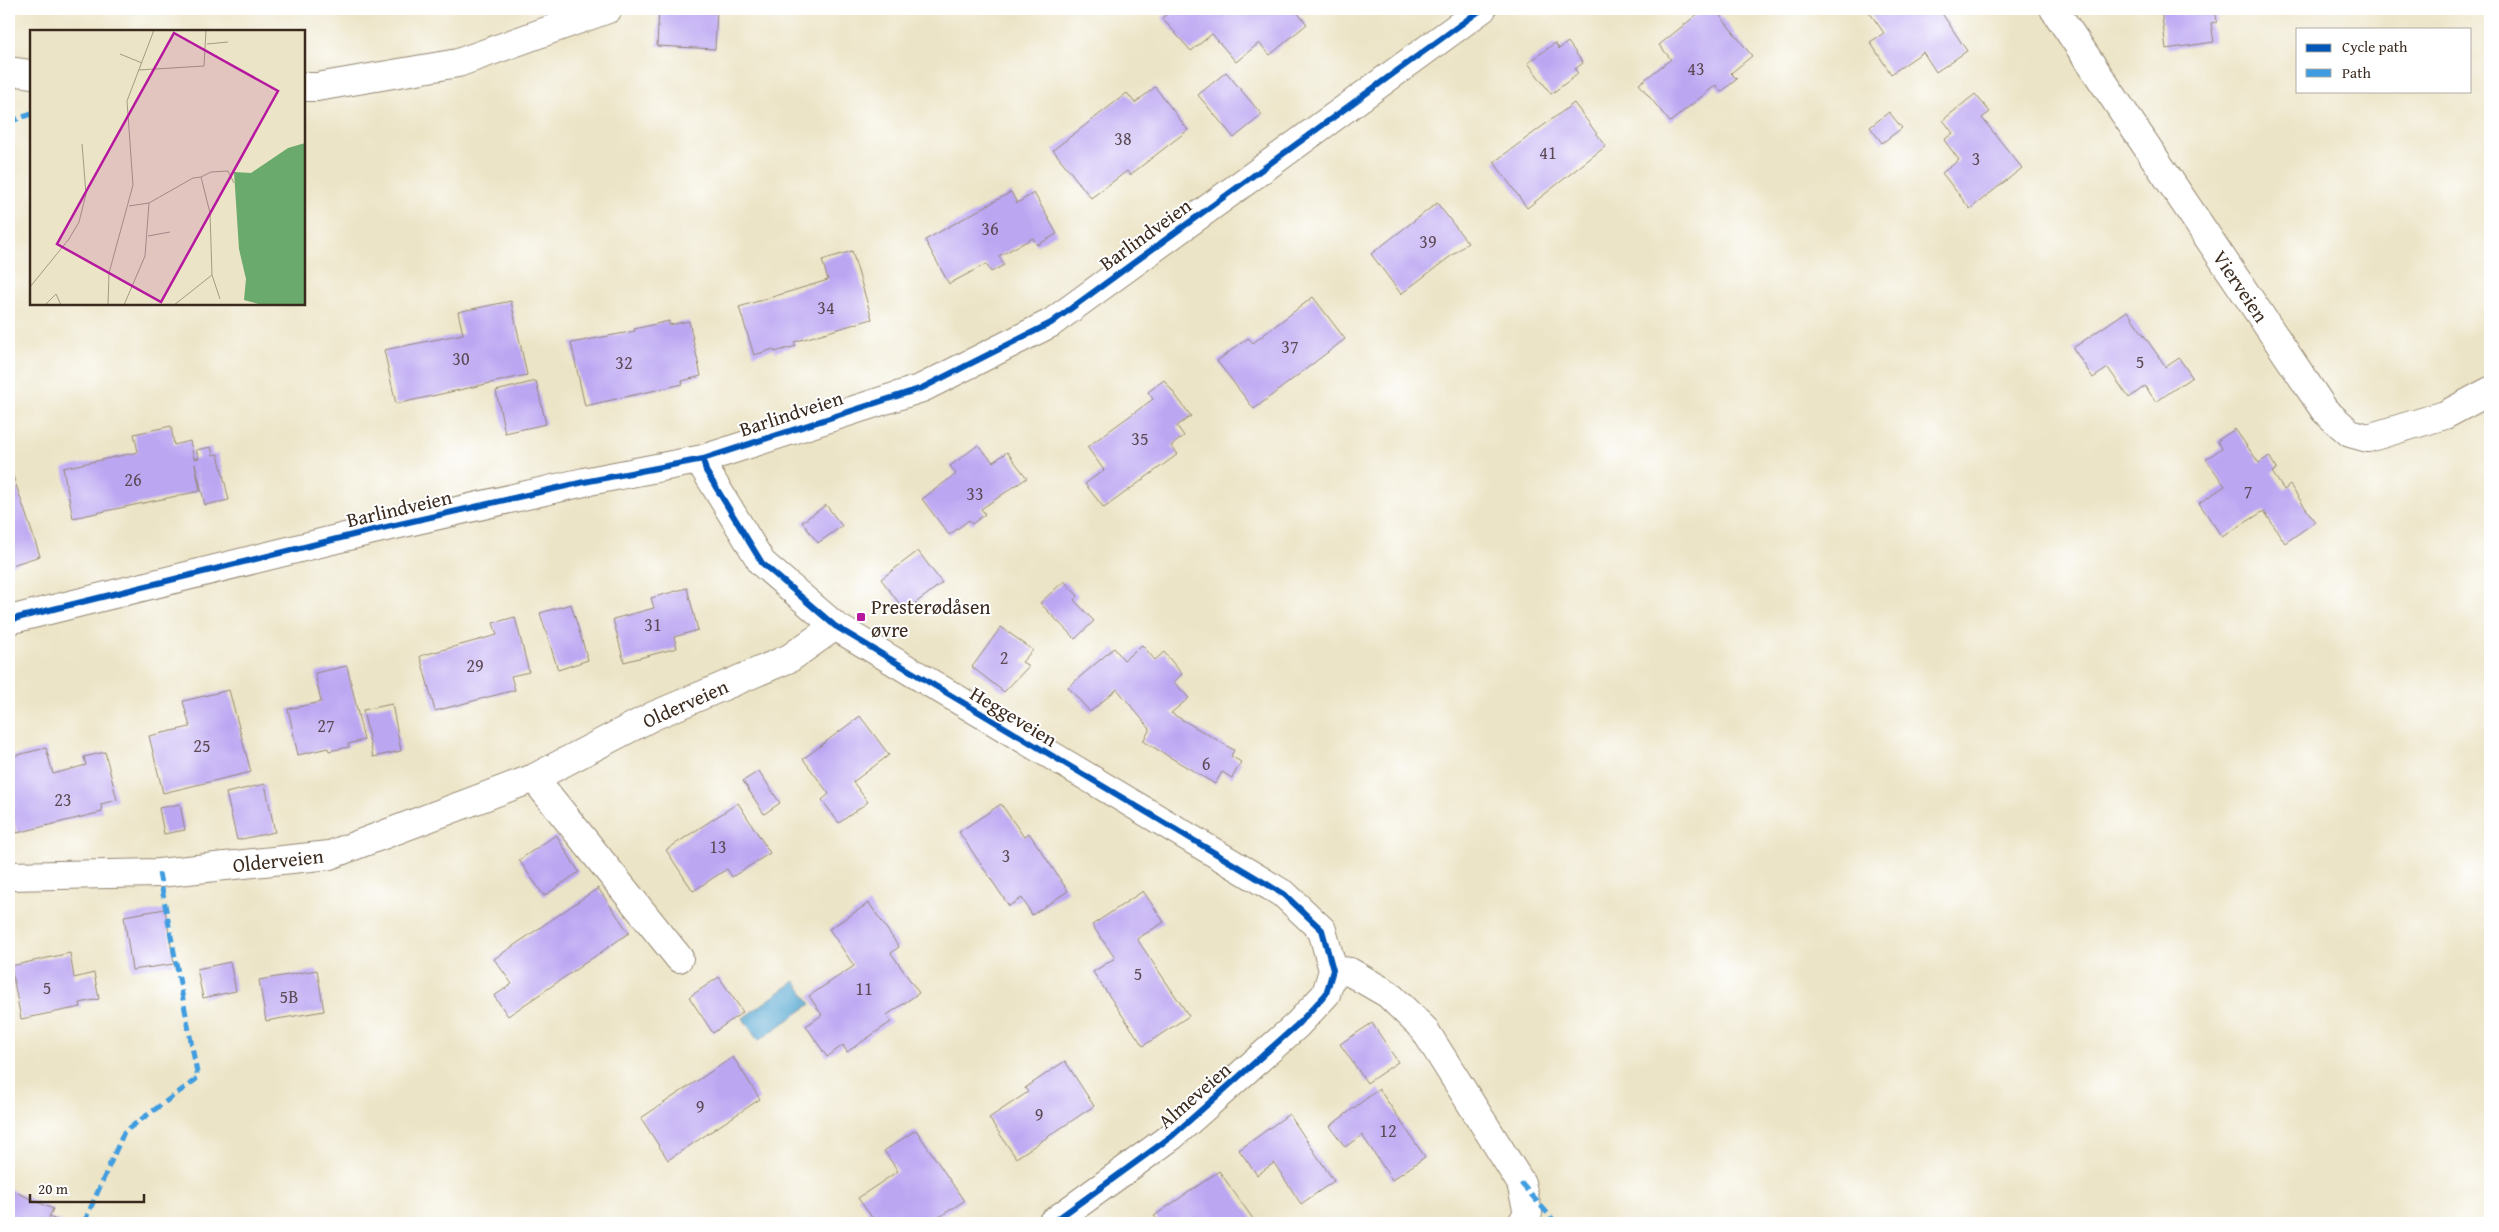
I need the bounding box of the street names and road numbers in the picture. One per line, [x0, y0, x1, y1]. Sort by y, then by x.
street label: Barlindveien [1093, 191, 1197, 277]
street label: Vierveien [2206, 244, 2276, 328]
street label: Barlindveien [736, 383, 846, 443]
street label: Barlindveien [343, 482, 455, 534]
street label: Olderveien [637, 671, 733, 735]
street label: Heggeveien [965, 679, 1063, 753]
street label: Olderveien [231, 841, 325, 879]
street label: Almeveien [1151, 1055, 1237, 1135]

